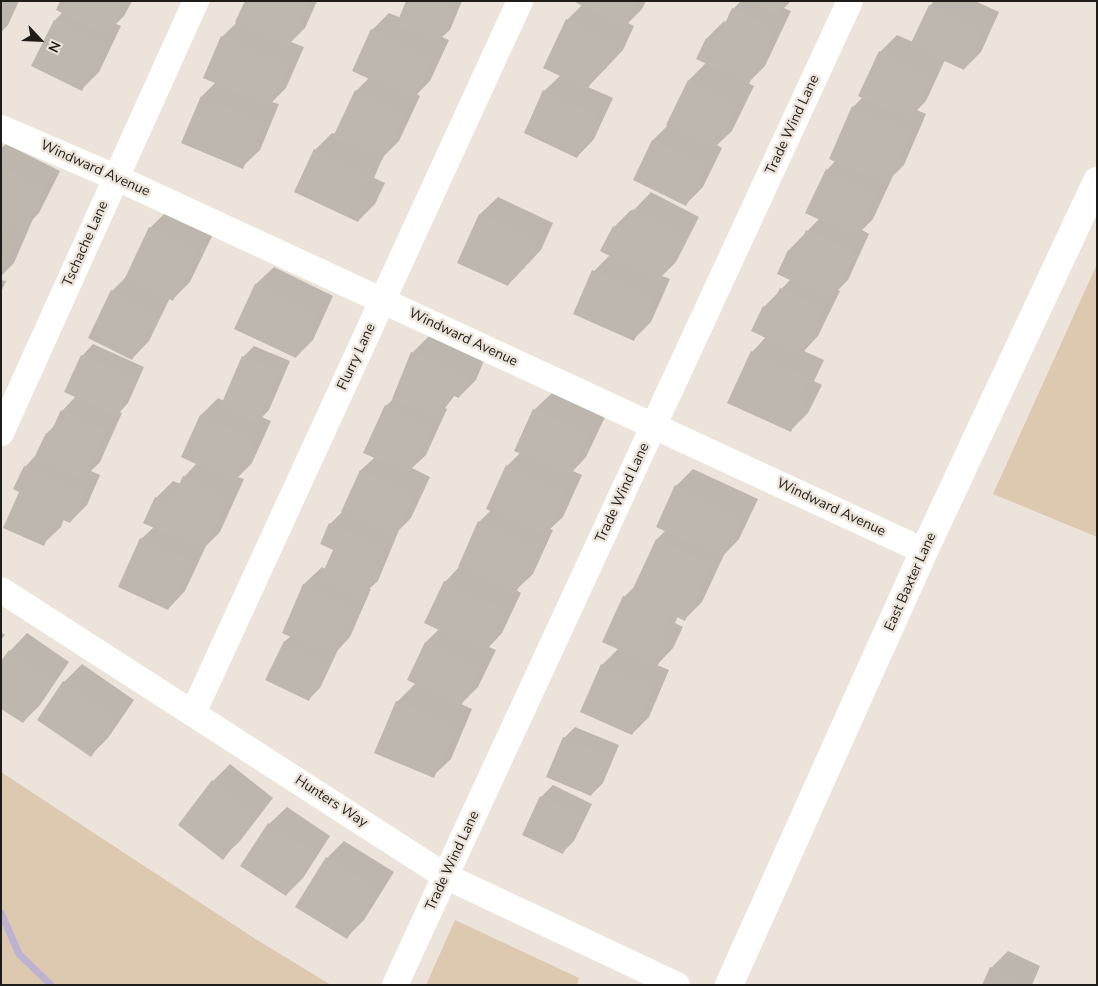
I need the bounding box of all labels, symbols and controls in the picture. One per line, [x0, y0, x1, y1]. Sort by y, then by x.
north arrow [15, 15, 65, 65]
text: N [43, 38, 65, 55]
street label: Trade Wind Lane [763, 73, 823, 177]
street label: Windward Avenue [38, 137, 152, 201]
street label: Tschache Lane [60, 199, 112, 289]
street label: Windward Avenue [406, 305, 520, 371]
street label: Flurry Lane [334, 321, 380, 393]
street label: Trade Wind Lane [593, 441, 653, 545]
street label: Windward Avenue [774, 475, 888, 541]
street label: East Baxter Lane [882, 530, 940, 634]
street label: Hunters Way [292, 772, 370, 832]
street label: Trade Wind Lane [423, 809, 483, 913]

